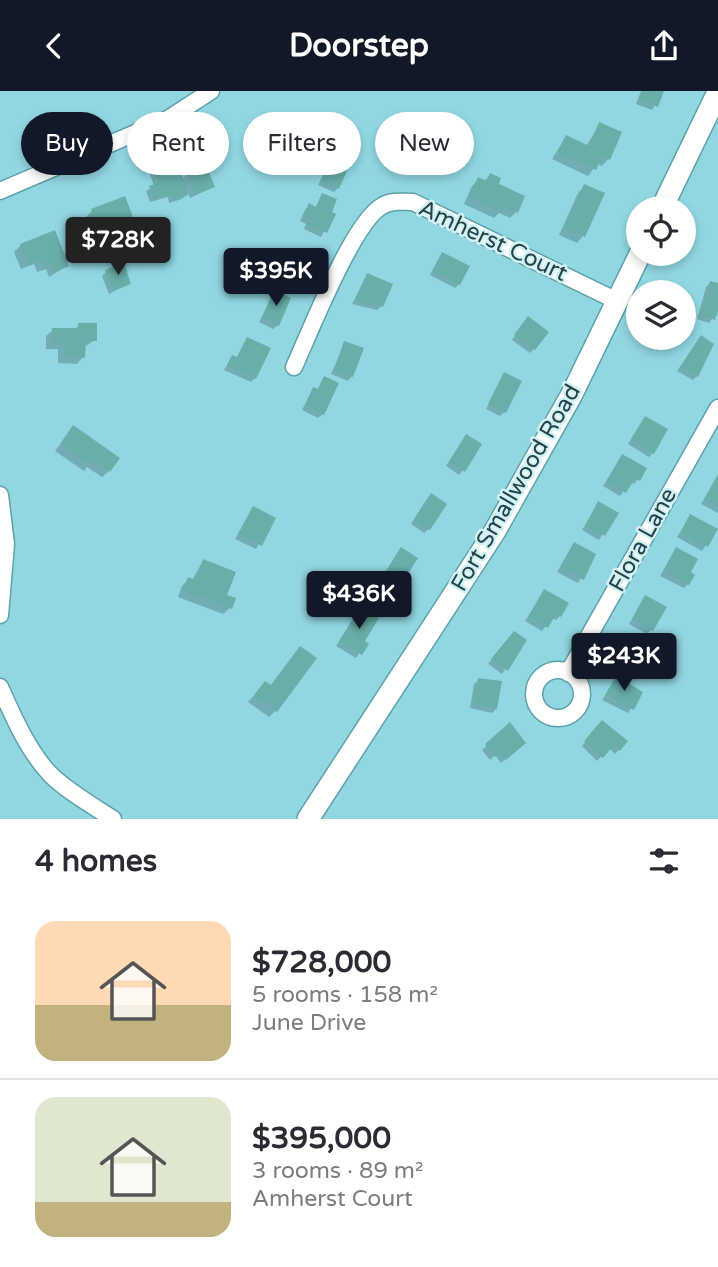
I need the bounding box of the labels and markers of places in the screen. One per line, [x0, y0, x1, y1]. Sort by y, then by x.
pin: $728K [69, 218, 167, 277]
pin: $395K [227, 249, 325, 308]
pin: $436K [310, 571, 408, 631]
pin: $243K [575, 633, 673, 693]

